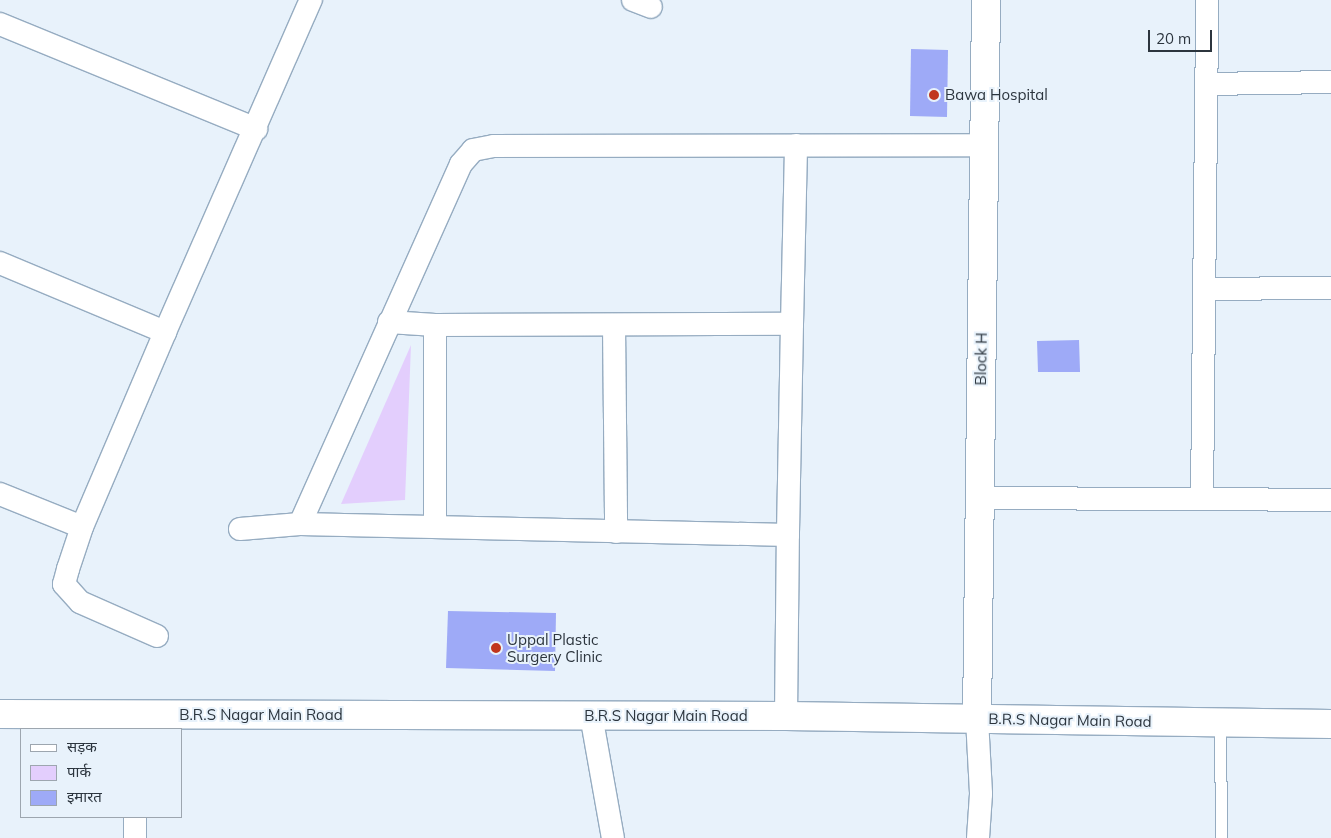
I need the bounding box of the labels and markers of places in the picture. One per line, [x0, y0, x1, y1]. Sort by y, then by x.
place label: Bawa Hospital [945, 86, 1048, 104]
marker: Bawa Hospital [927, 88, 941, 102]
place label: Uppal Plastic Surgery Clinic [507, 630, 603, 665]
marker: Uppal Plastic Surgery Clinic [489, 641, 503, 655]

